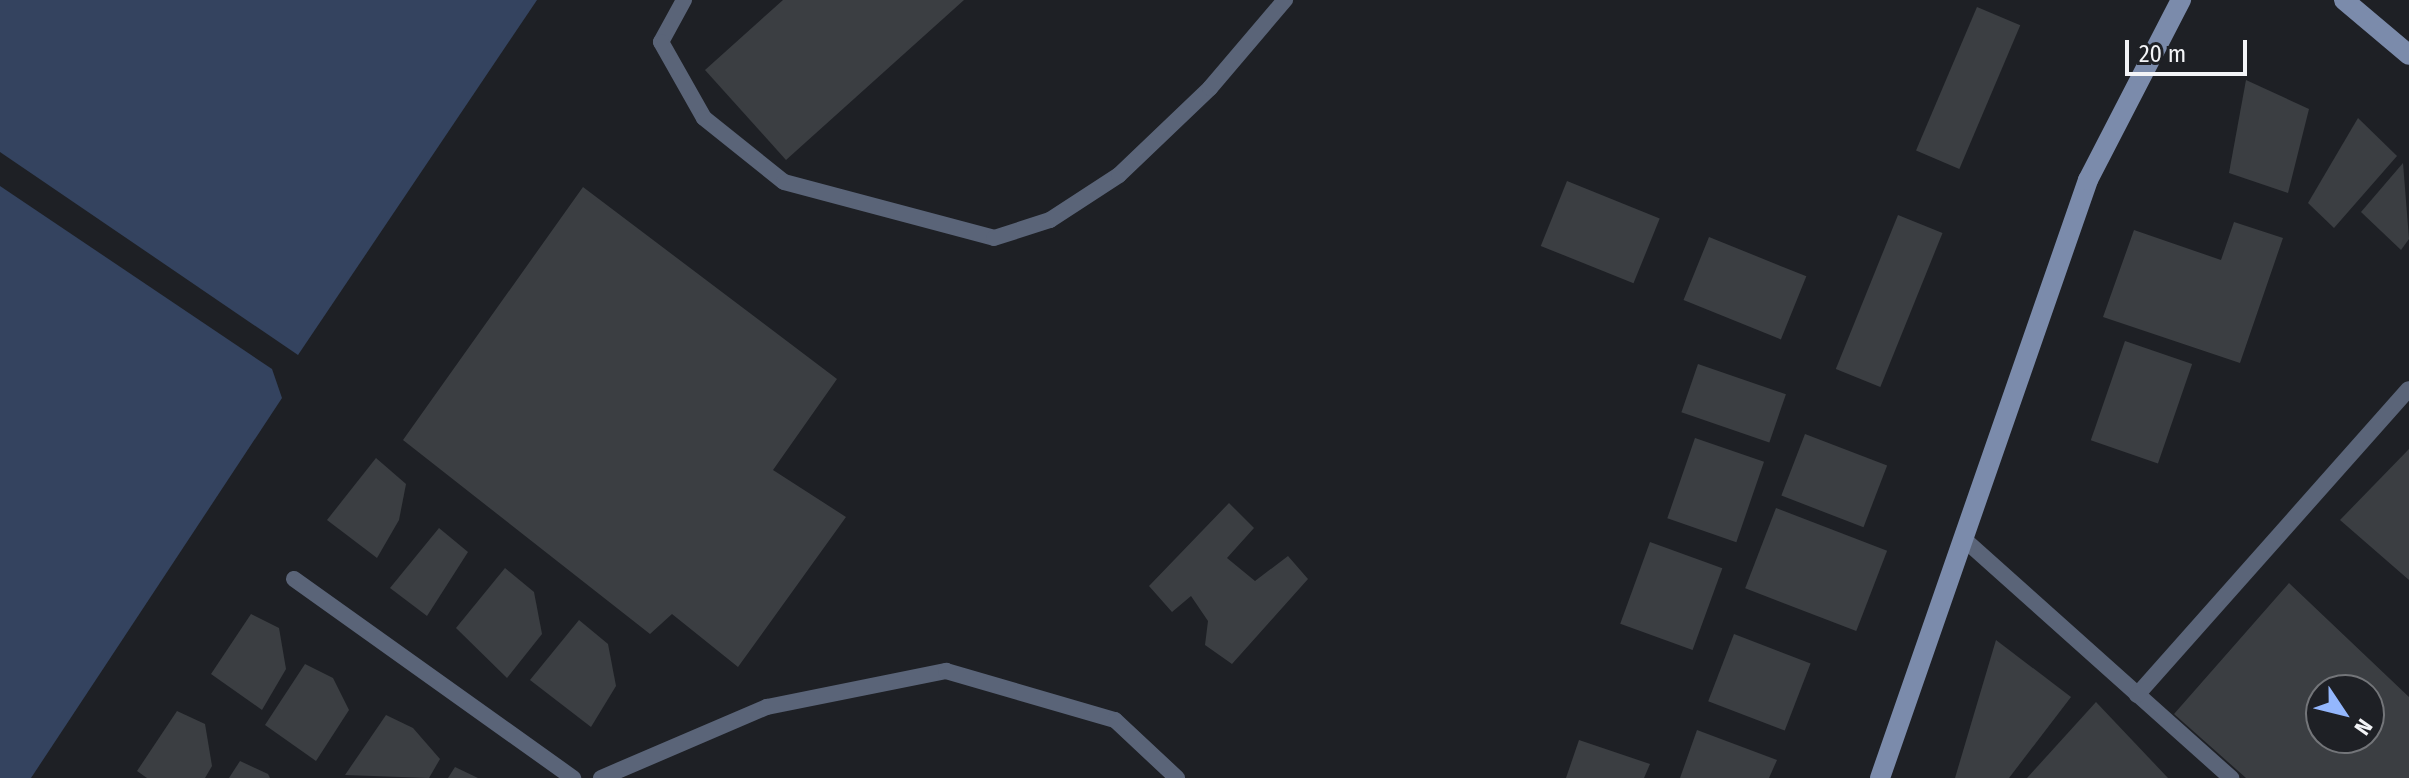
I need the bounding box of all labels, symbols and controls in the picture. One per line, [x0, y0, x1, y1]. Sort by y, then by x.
scale bar [2129, 24, 2251, 74]
text: 20 m [2139, 40, 2186, 68]
north arrow [2305, 674, 2385, 754]
text: N [2349, 714, 2378, 740]

